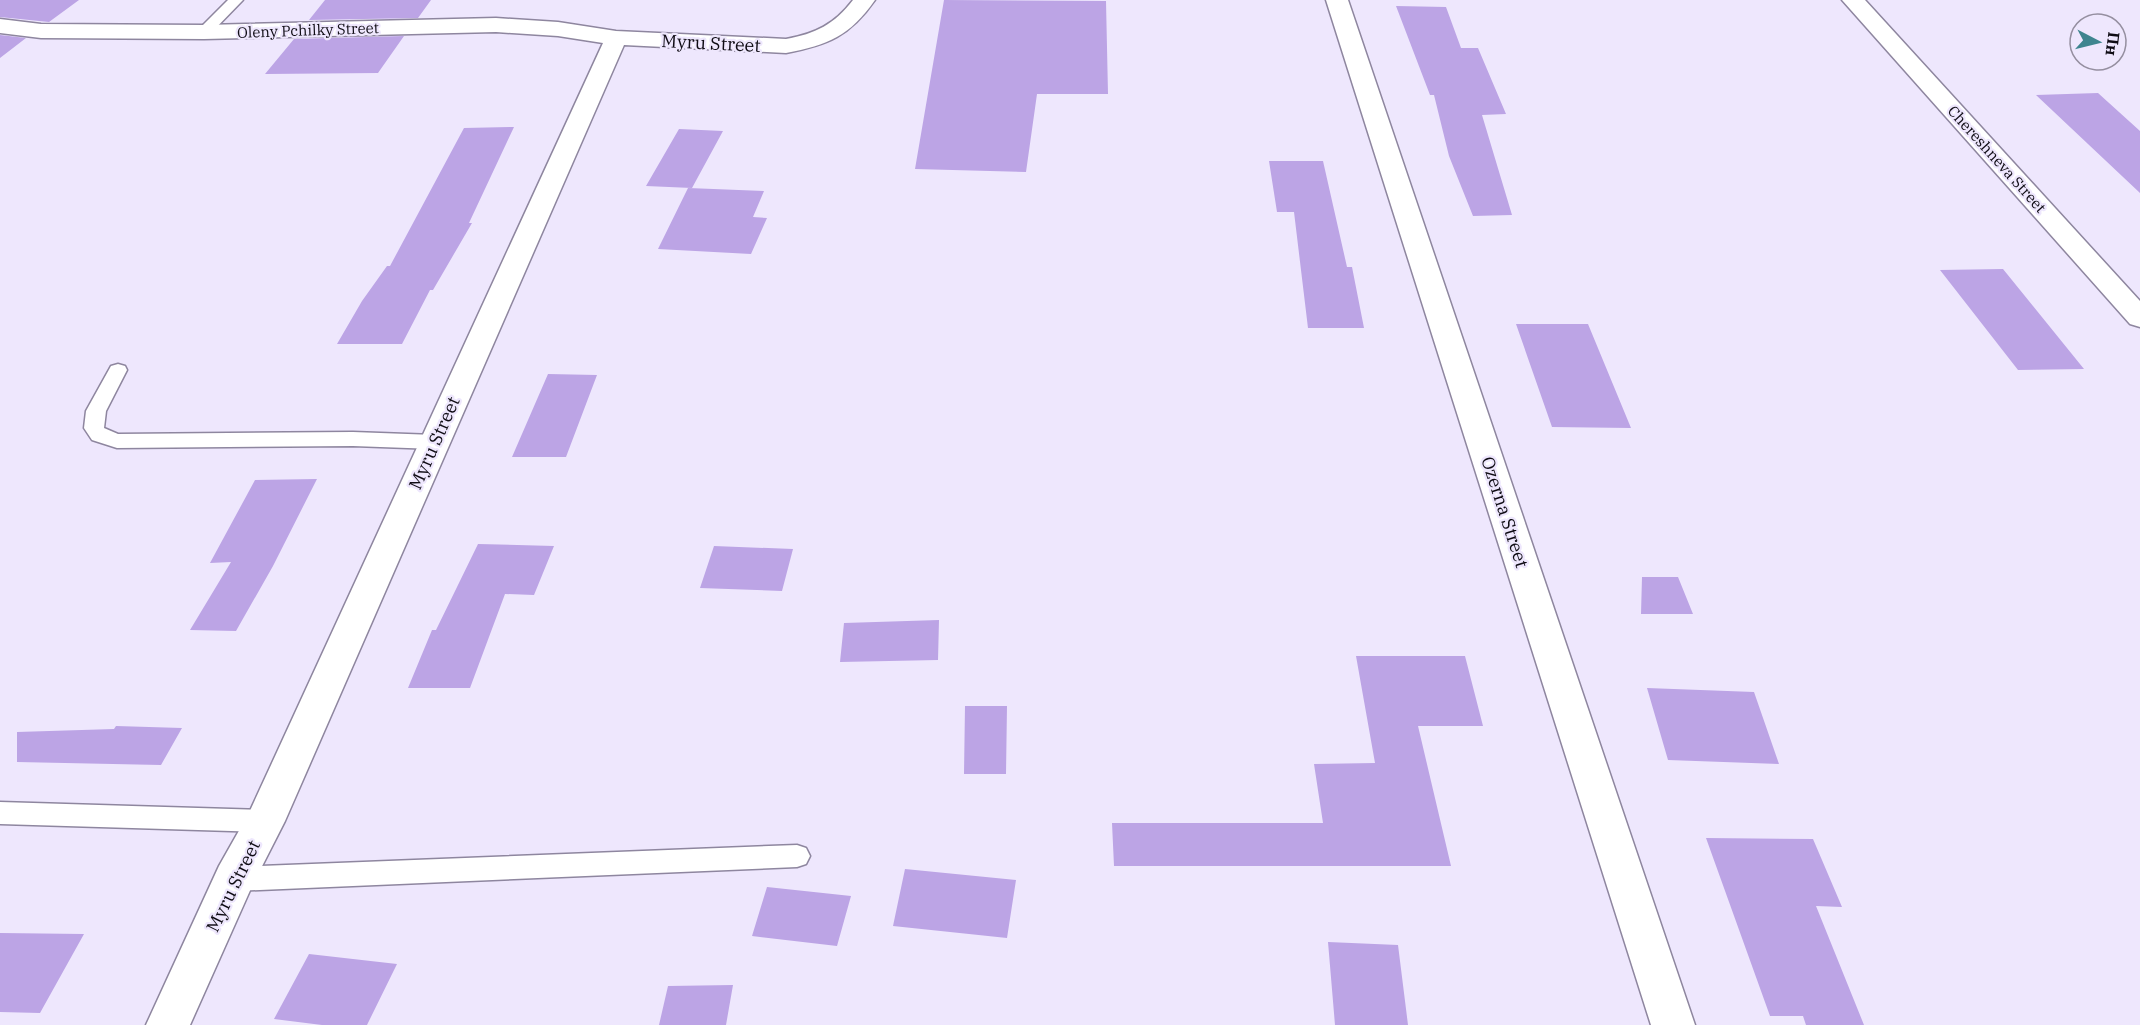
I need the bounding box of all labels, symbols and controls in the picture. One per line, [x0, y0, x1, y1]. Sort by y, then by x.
north arrow [2068, 12, 2128, 72]
street label: Oleny Pchilky Street [237, 18, 379, 42]
street label: Myru Street [661, 29, 761, 57]
text: Пн [2101, 31, 2124, 57]
street label: Chereshneva Street [1944, 101, 2050, 217]
street label: Myru Street [403, 393, 465, 493]
street label: Ozerna Street [1476, 454, 1534, 570]
street label: Myru Street [201, 836, 265, 936]

